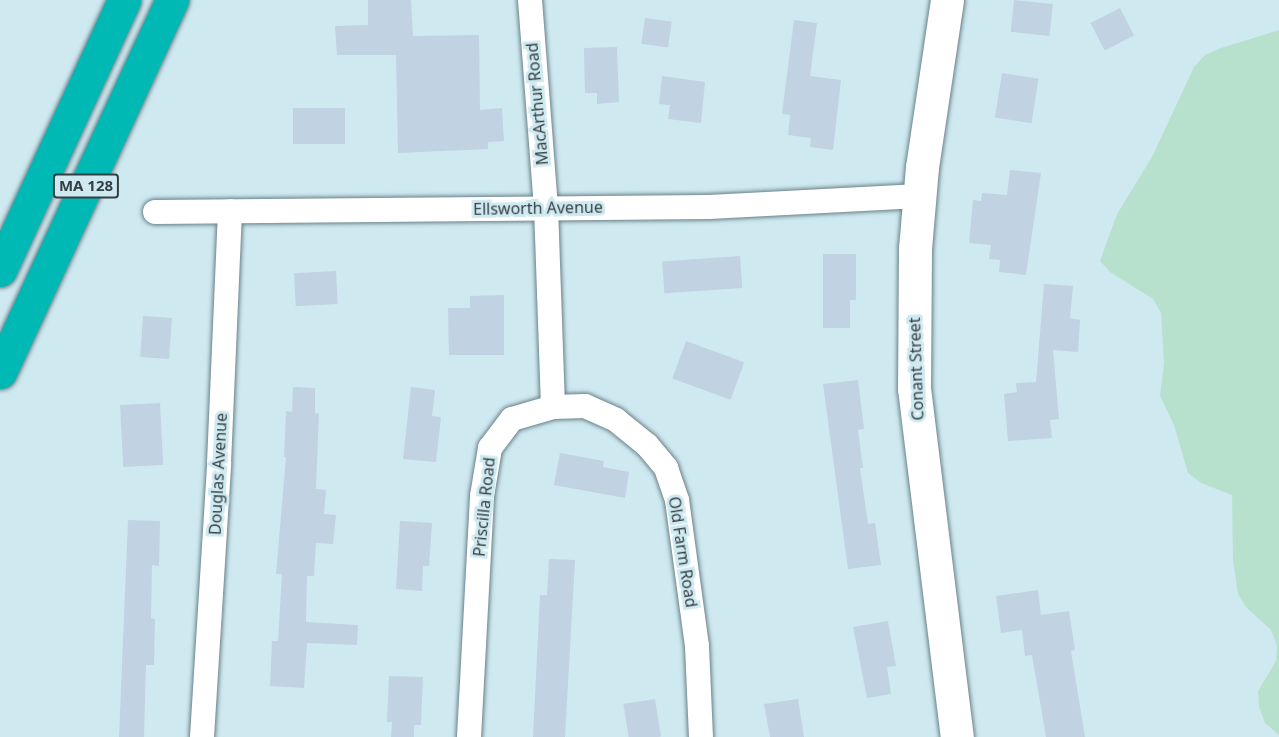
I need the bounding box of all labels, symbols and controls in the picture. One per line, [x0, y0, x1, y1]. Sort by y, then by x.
street label: MacArthur Road [522, 42, 552, 166]
road number: MA 128 [52, 174, 121, 198]
street label: Ellsworth Avenue [473, 197, 603, 219]
street label: Conant Street [905, 317, 927, 421]
street label: Douglas Avenue [205, 412, 231, 536]
street label: Priscilla Road [469, 456, 499, 558]
street label: Old Farm Road [665, 495, 701, 609]

